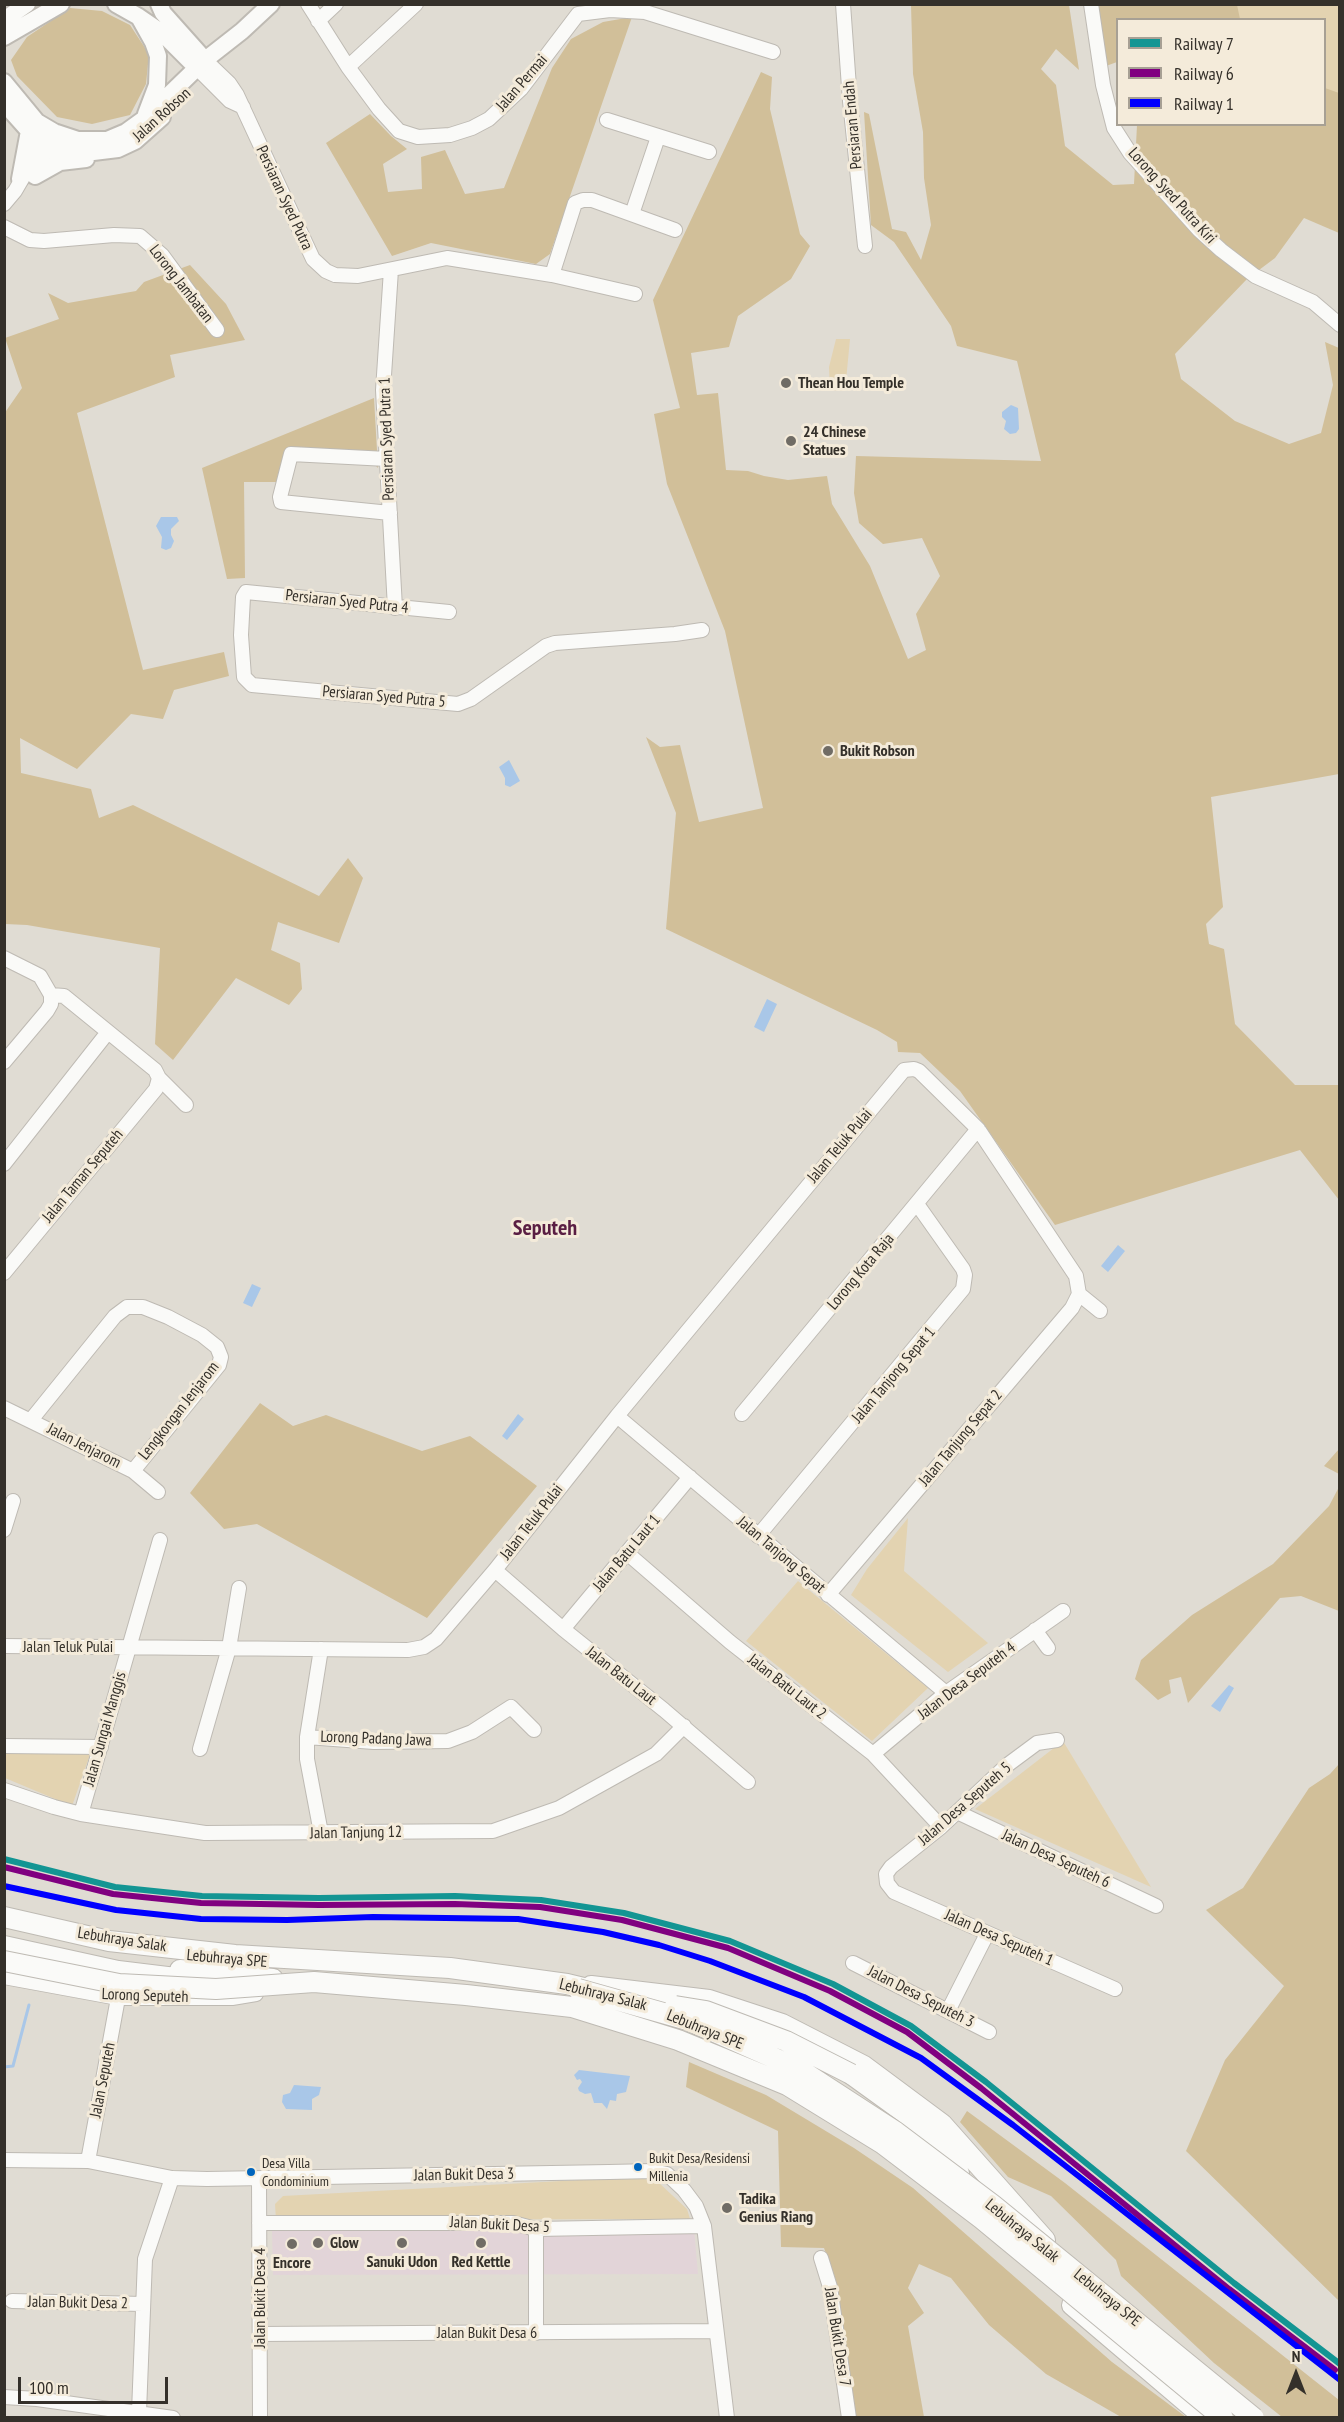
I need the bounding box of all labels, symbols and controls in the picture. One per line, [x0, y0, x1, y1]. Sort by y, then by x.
legend [1116, 18, 1326, 126]
text: Railway 7 [1174, 32, 1234, 55]
street label: Jalan Permai [492, 51, 552, 115]
text: Railway 6 [1174, 62, 1234, 85]
street label: Persiaran Endah [840, 80, 866, 170]
street label: Jalan Robson [129, 84, 195, 146]
text: Railway 1 [1174, 92, 1234, 115]
street label: Persiaran Syed Putra [251, 143, 317, 253]
street label: Lorong Syed Putra Kiri [1124, 144, 1220, 248]
street label: Lorong Jambatan [145, 241, 217, 327]
place label: Thean Hou Temple [798, 373, 904, 393]
marker: Thean Hou Temple [779, 376, 793, 390]
street label: Persiaran Syed Putra 1 [375, 377, 399, 501]
place label: 24 Chinese Statues [803, 422, 866, 460]
marker: 24 Chinese Statues [784, 434, 798, 448]
street label: Persiaran Syed Putra 4 [285, 586, 409, 618]
street label: Persiaran Syed Putra 5 [322, 682, 446, 712]
place label: Bukit Robson [840, 741, 915, 761]
marker: Bukit Robson [821, 744, 835, 758]
street label: Jalan Teluk Pulai [804, 1105, 876, 1187]
street label: Jalan Taman Seputeh [39, 1126, 127, 1226]
district label: Seputeh [513, 1216, 577, 1242]
street label: Lorong Kota Raja [824, 1230, 898, 1314]
street label: Jalan Tanjong Sepat 1 [848, 1323, 940, 1427]
street label: Lengkongan Jenjarom [135, 1358, 223, 1464]
street label: Jalan Tanjung Sepat 2 [915, 1386, 1007, 1490]
street label: Jalan Jenjarom [44, 1419, 124, 1473]
street label: Jalan Teluk Pulai [497, 1480, 567, 1564]
street label: Jalan Batu Laut 1 [589, 1511, 665, 1595]
street label: Jalan Tanjong Sepat [733, 1513, 829, 1597]
street label: Jalan Teluk Pulai [23, 1637, 113, 1657]
street label: Jalan Desa Seputeh 4 [915, 1638, 1019, 1724]
street label: Jalan Batu Laut [582, 1643, 660, 1709]
street label: Jalan Batu Laut 2 [744, 1650, 830, 1724]
street label: Jalan Sungai Manggis [79, 1670, 131, 1788]
street label: Lorong Padang Jawa [320, 1727, 432, 1751]
street label: Jalan Desa Seputeh 5 [915, 1758, 1015, 1850]
street label: Jalan Tanjung 12 [310, 1823, 402, 1843]
street label: Jalan Desa Seputeh 6 [999, 1826, 1113, 1892]
street label: Jalan Desa Seputeh 1 [942, 1905, 1056, 1971]
street label: Lebuhraya Salak [76, 1924, 168, 1956]
street label: Lebuhraya SPE [186, 1946, 268, 1972]
street label: Jalan Desa Seputeh 3 [865, 1962, 977, 2032]
street label: Lebuhraya Salak [557, 1975, 649, 2015]
street label: Lorong Seputeh [101, 1985, 189, 2007]
street label: Lebuhraya SPE [664, 2006, 746, 2054]
street label: Jalan Seputeh [86, 2041, 120, 2119]
place label: Bukit Desa/Residensi Millenia [649, 2151, 750, 2184]
place label: Desa Villa Condominium [262, 2156, 329, 2188]
marker: Bukit Desa/Residensi Millenia [632, 2161, 644, 2173]
street label: Jalan Bukit Desa 3 [414, 2165, 514, 2185]
marker: Desa Villa Condominium [245, 2166, 257, 2178]
place label: Tadika Genius Riang [739, 2189, 813, 2227]
street label: Lebuhraya Salak [981, 2195, 1063, 2267]
marker: Tadika Genius Riang [720, 2201, 734, 2215]
street label: Jalan Bukit Desa 5 [449, 2213, 551, 2237]
place label: Glow [330, 2233, 358, 2253]
marker: Glow [311, 2236, 325, 2250]
marker: Sanuki Udon [395, 2236, 409, 2250]
marker: Red Kettle [474, 2236, 488, 2250]
marker: Encore [285, 2237, 299, 2251]
street label: Jalan Bukit Desa 4 [250, 2248, 270, 2348]
place label: Sanuki Udon [366, 2252, 438, 2272]
place label: Red Kettle [451, 2252, 511, 2272]
place label: Encore [273, 2253, 311, 2273]
street label: Lebuhraya SPE [1069, 2265, 1145, 2331]
street label: Jalan Bukit Desa 7 [820, 2286, 854, 2388]
street label: Jalan Bukit Desa 2 [28, 2293, 128, 2313]
street label: Jalan Bukit Desa 6 [437, 2323, 537, 2343]
north arrow [1266, 2344, 1326, 2404]
text: N [1292, 2346, 1300, 2366]
scale bar [21, 2365, 171, 2403]
text: 100 m [29, 2376, 69, 2399]

